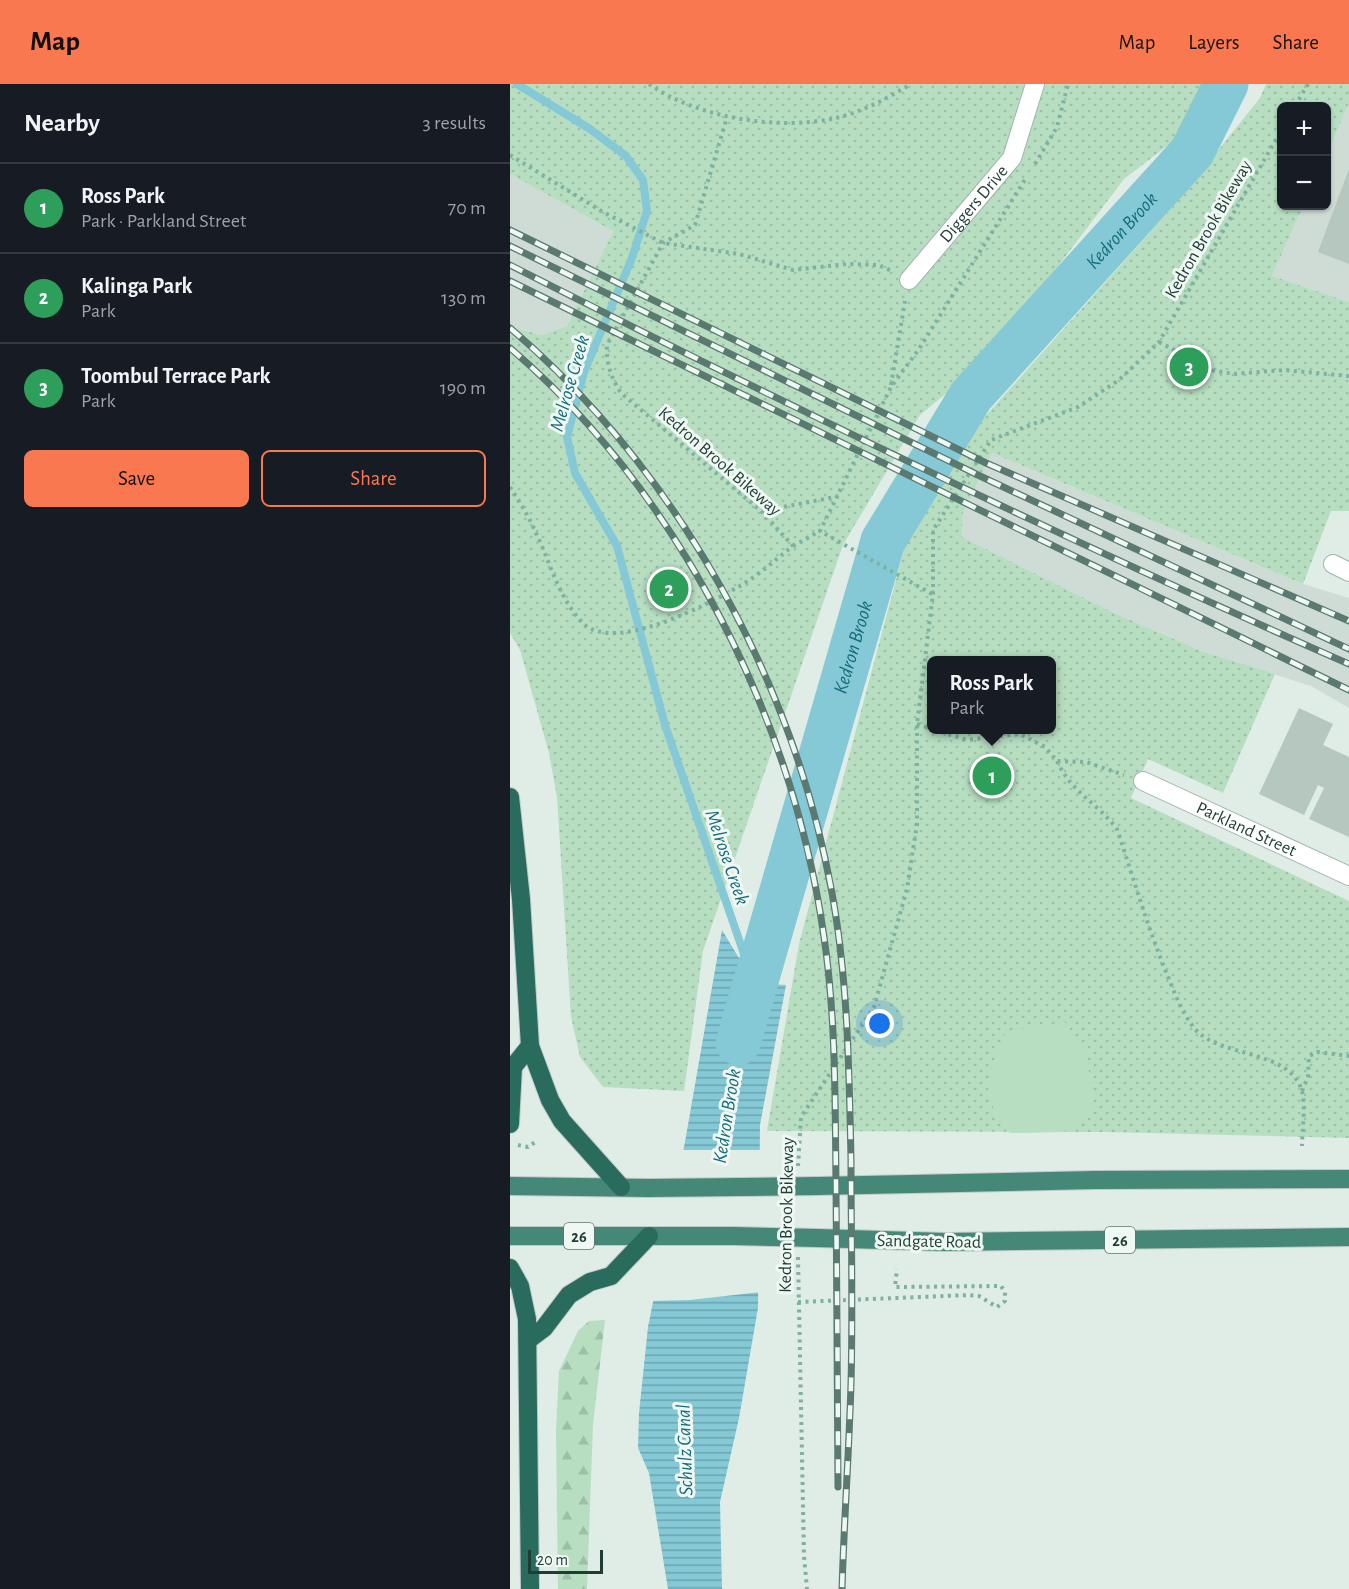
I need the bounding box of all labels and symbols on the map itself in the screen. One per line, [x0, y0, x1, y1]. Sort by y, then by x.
street label: Kedron Brook Bikeway [1162, 157, 1256, 301]
street label: Diggers Drive [937, 162, 1012, 246]
water label: Kedron Brook [1083, 189, 1162, 273]
water label: Melrose Creek [547, 333, 593, 434]
pin: 3 [1170, 344, 1208, 390]
street label: Kedron Brook Bikeway [655, 404, 784, 520]
pin: 2 [650, 566, 688, 612]
water label: Kedron Brook [830, 599, 876, 696]
pin: 1 [972, 754, 1012, 798]
street label: Parkland Street [1193, 799, 1299, 860]
water label: Melrose Creek [701, 807, 753, 907]
your location [865, 1009, 894, 1038]
water label: Kedron Brook [710, 1067, 744, 1165]
street label: Kedron Brook Bikeway [777, 1137, 797, 1293]
road number: 26 [564, 1223, 594, 1249]
road number: 26 [1105, 1227, 1135, 1253]
street label: Sandgate Road [877, 1232, 981, 1252]
water label: Schulz Canal [673, 1404, 697, 1496]
scale bar [528, 1547, 603, 1574]

